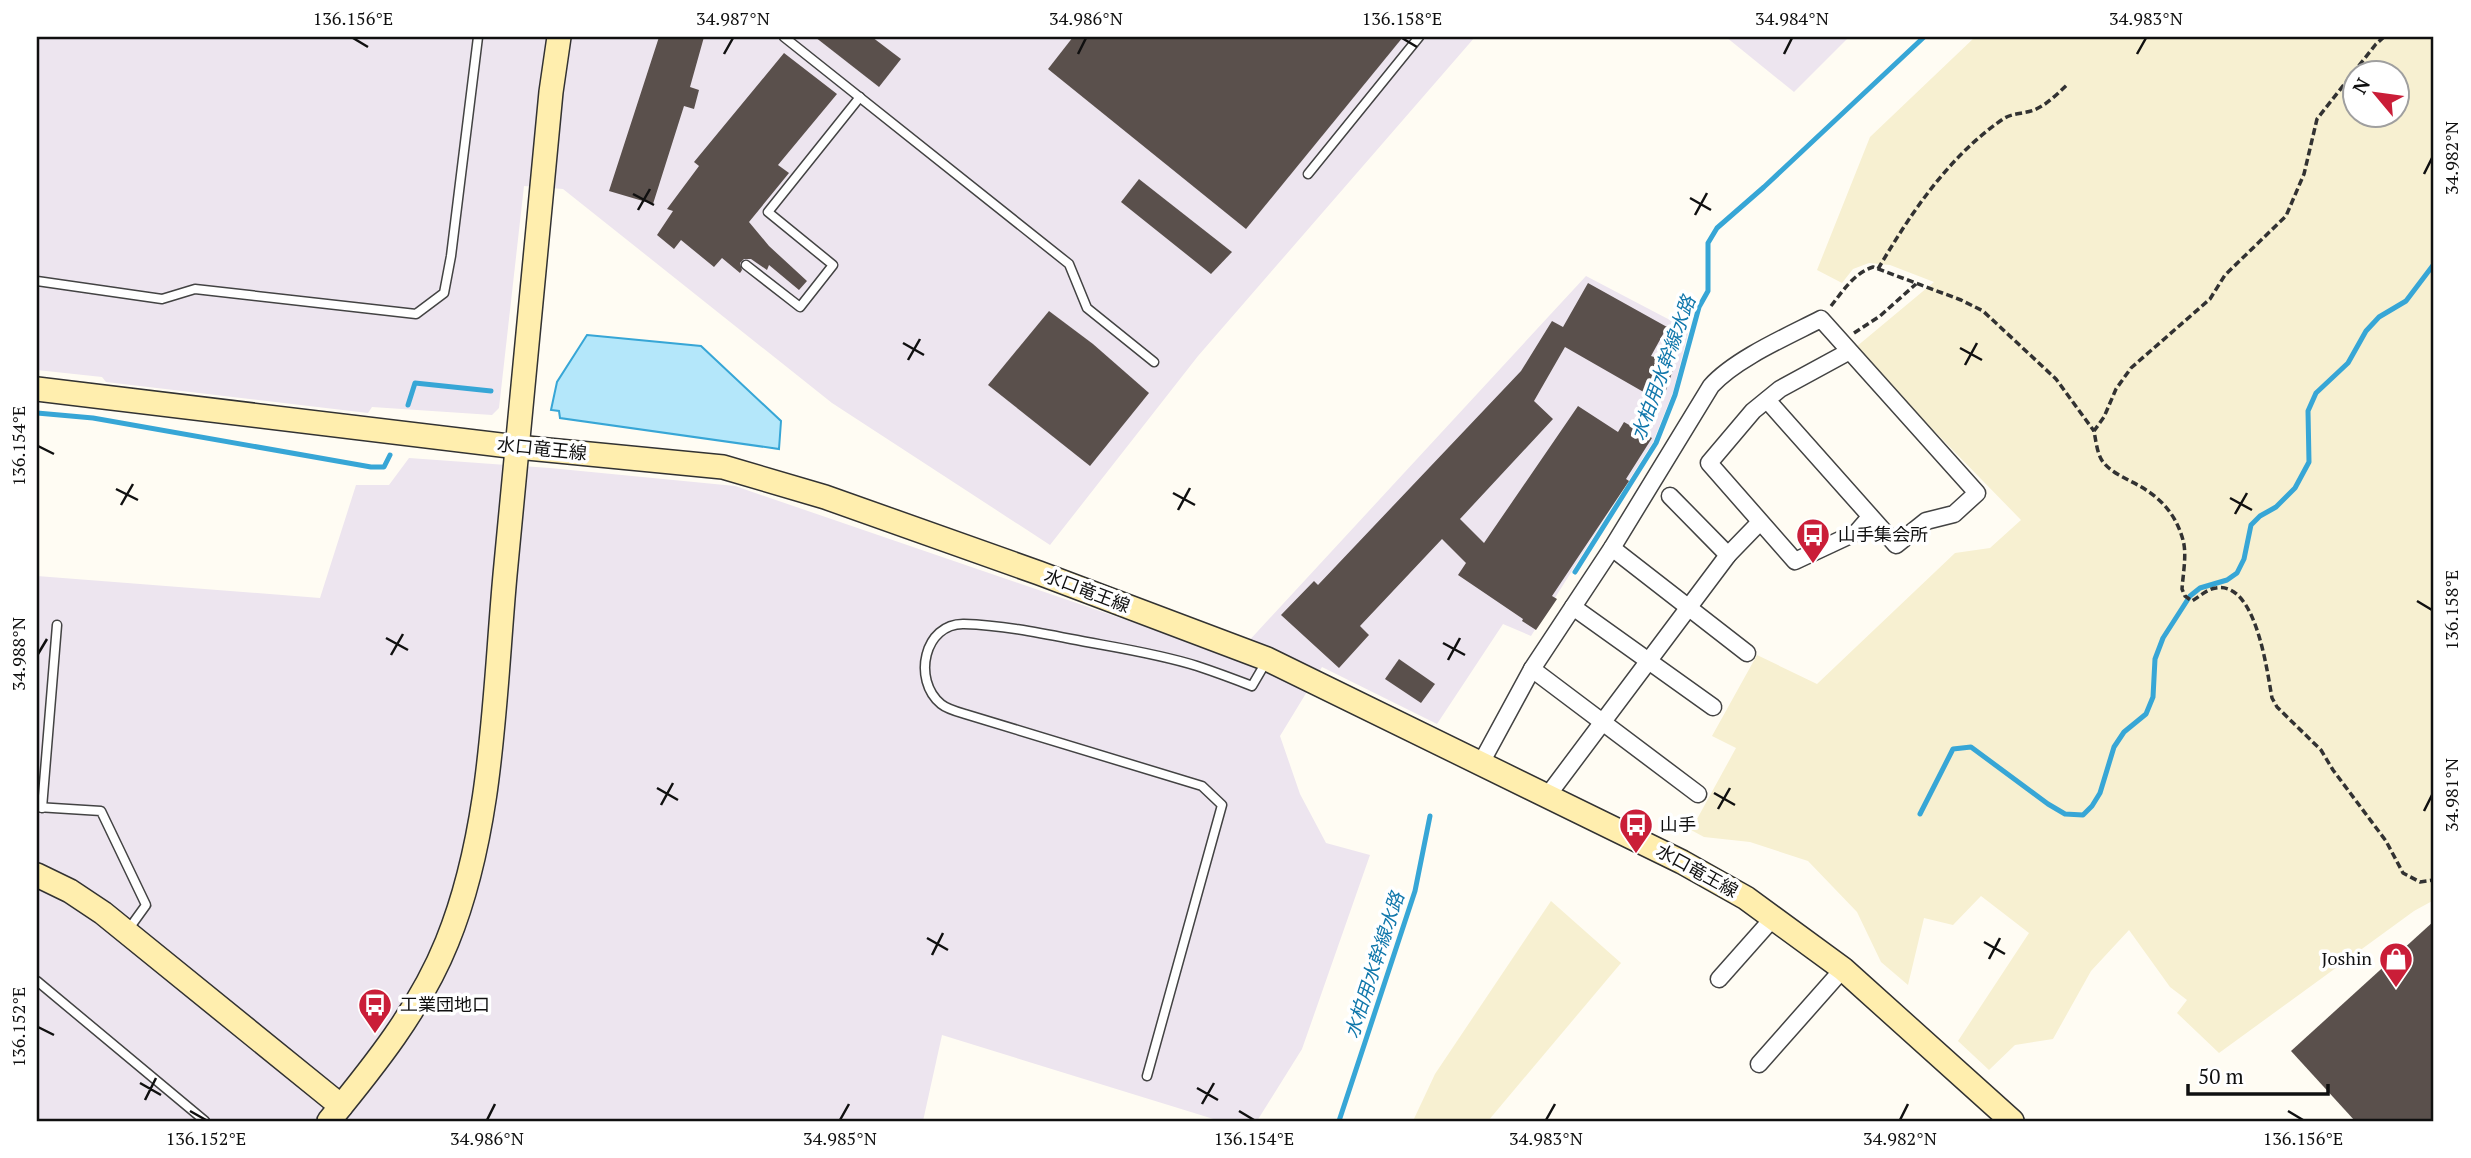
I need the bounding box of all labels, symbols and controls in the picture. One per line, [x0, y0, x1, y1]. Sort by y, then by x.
text: 136.156°E [313, 6, 393, 30]
text: 34.987°N [696, 6, 770, 30]
text: 34.986°N [1049, 6, 1123, 30]
text: 136.158°E [1362, 6, 1442, 30]
text: 34.984°N [1755, 6, 1829, 30]
text: 34.983°N [2109, 6, 2183, 30]
north arrow [2342, 60, 2412, 130]
text: N [2346, 73, 2375, 98]
text: 34.982°N [2439, 121, 2463, 195]
water label: 水柏用水幹線水路 [1625, 290, 1701, 444]
text: 136.154°E [6, 406, 30, 486]
street label: 水口竜王線 [496, 431, 588, 465]
bus stop icon: 山手集会所 [1794, 516, 1832, 565]
place label: 山手集会所 [1838, 522, 1928, 546]
street label: 水口竜王線 [1041, 563, 1134, 617]
text: 136.158°E [2439, 570, 2463, 650]
text: 34.988°N [6, 617, 30, 691]
text: 34.981°N [2439, 758, 2463, 832]
bus stop icon: 山手 [1617, 806, 1655, 855]
place label: 山手 [1660, 812, 1696, 836]
street label: 水口竜王線 [1652, 838, 1743, 902]
water label: 水柏用水幹線水路 [1338, 887, 1410, 1041]
shop icon: Joshin [2377, 940, 2415, 989]
place label: Joshin [2321, 946, 2372, 970]
bus stop icon: 工業団地口 [356, 986, 394, 1035]
text: 136.152°E [6, 987, 30, 1067]
place label: 工業団地口 [400, 992, 490, 1016]
scale bar [2188, 1053, 2328, 1097]
text: 50 m [2198, 1062, 2244, 1090]
text: 136.152°E [166, 1126, 246, 1150]
text: 34.986°N [450, 1126, 524, 1150]
text: 34.985°N [803, 1126, 877, 1150]
text: 136.154°E [1214, 1126, 1294, 1150]
text: 34.983°N [1509, 1126, 1583, 1150]
text: 34.982°N [1863, 1126, 1937, 1150]
text: 136.156°E [2263, 1126, 2343, 1150]

